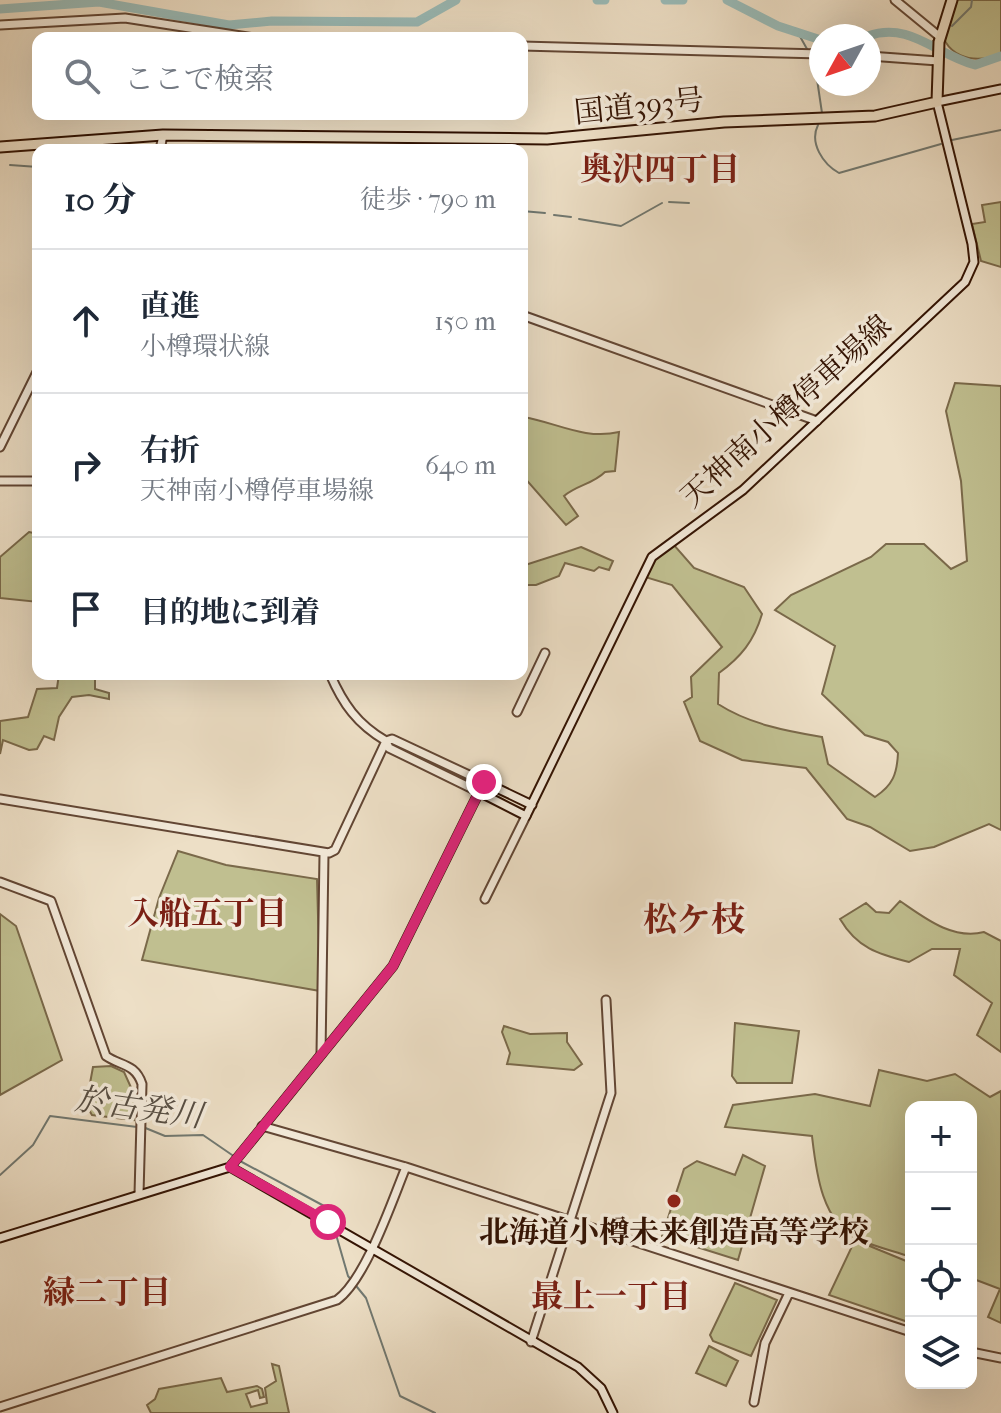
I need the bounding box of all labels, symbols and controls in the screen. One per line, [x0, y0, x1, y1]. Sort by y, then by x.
north arrow [809, 24, 881, 96]
search box [32, 32, 528, 120]
icon: search [60, 54, 104, 98]
text: ここで検索 [124, 62, 274, 97]
street label: 国道393号 [572, 82, 706, 131]
district label: 奥沢四丁目 [580, 151, 740, 188]
text: 10 分 [64, 180, 136, 220]
text: 徒歩 · 790 m [360, 184, 496, 215]
text: 直進 [140, 289, 200, 324]
icon: ahead [64, 299, 108, 343]
text: 150 m [434, 306, 496, 337]
street label: 天神南小樽停車場線 [674, 308, 898, 515]
text: 小樽環状線 [140, 331, 270, 362]
text: 右折 [140, 433, 200, 468]
icon: right [64, 443, 108, 487]
text: 640 m [425, 450, 496, 481]
text: 天神南小樽停車場線 [140, 475, 374, 506]
icon: arrive [64, 587, 108, 631]
text: 目的地に到着 [140, 595, 320, 630]
route end [466, 764, 502, 800]
district label: 入船五丁目 [127, 895, 287, 932]
district label: 松ケ枝 [643, 900, 745, 940]
water label: 於古発川 [73, 1080, 208, 1135]
map controls [905, 1101, 977, 1389]
button: + [905, 1101, 977, 1173]
button: − [905, 1173, 977, 1245]
marker: 北海道小樽未来創造高等学校 [665, 1192, 683, 1210]
route start [310, 1204, 346, 1240]
place label: 北海道小樽未来創造高等学校 [479, 1215, 869, 1250]
button: locate [905, 1245, 977, 1317]
district label: 緑二丁目 [43, 1274, 171, 1311]
district label: 最上一丁目 [531, 1278, 691, 1315]
button: layers [905, 1317, 977, 1389]

